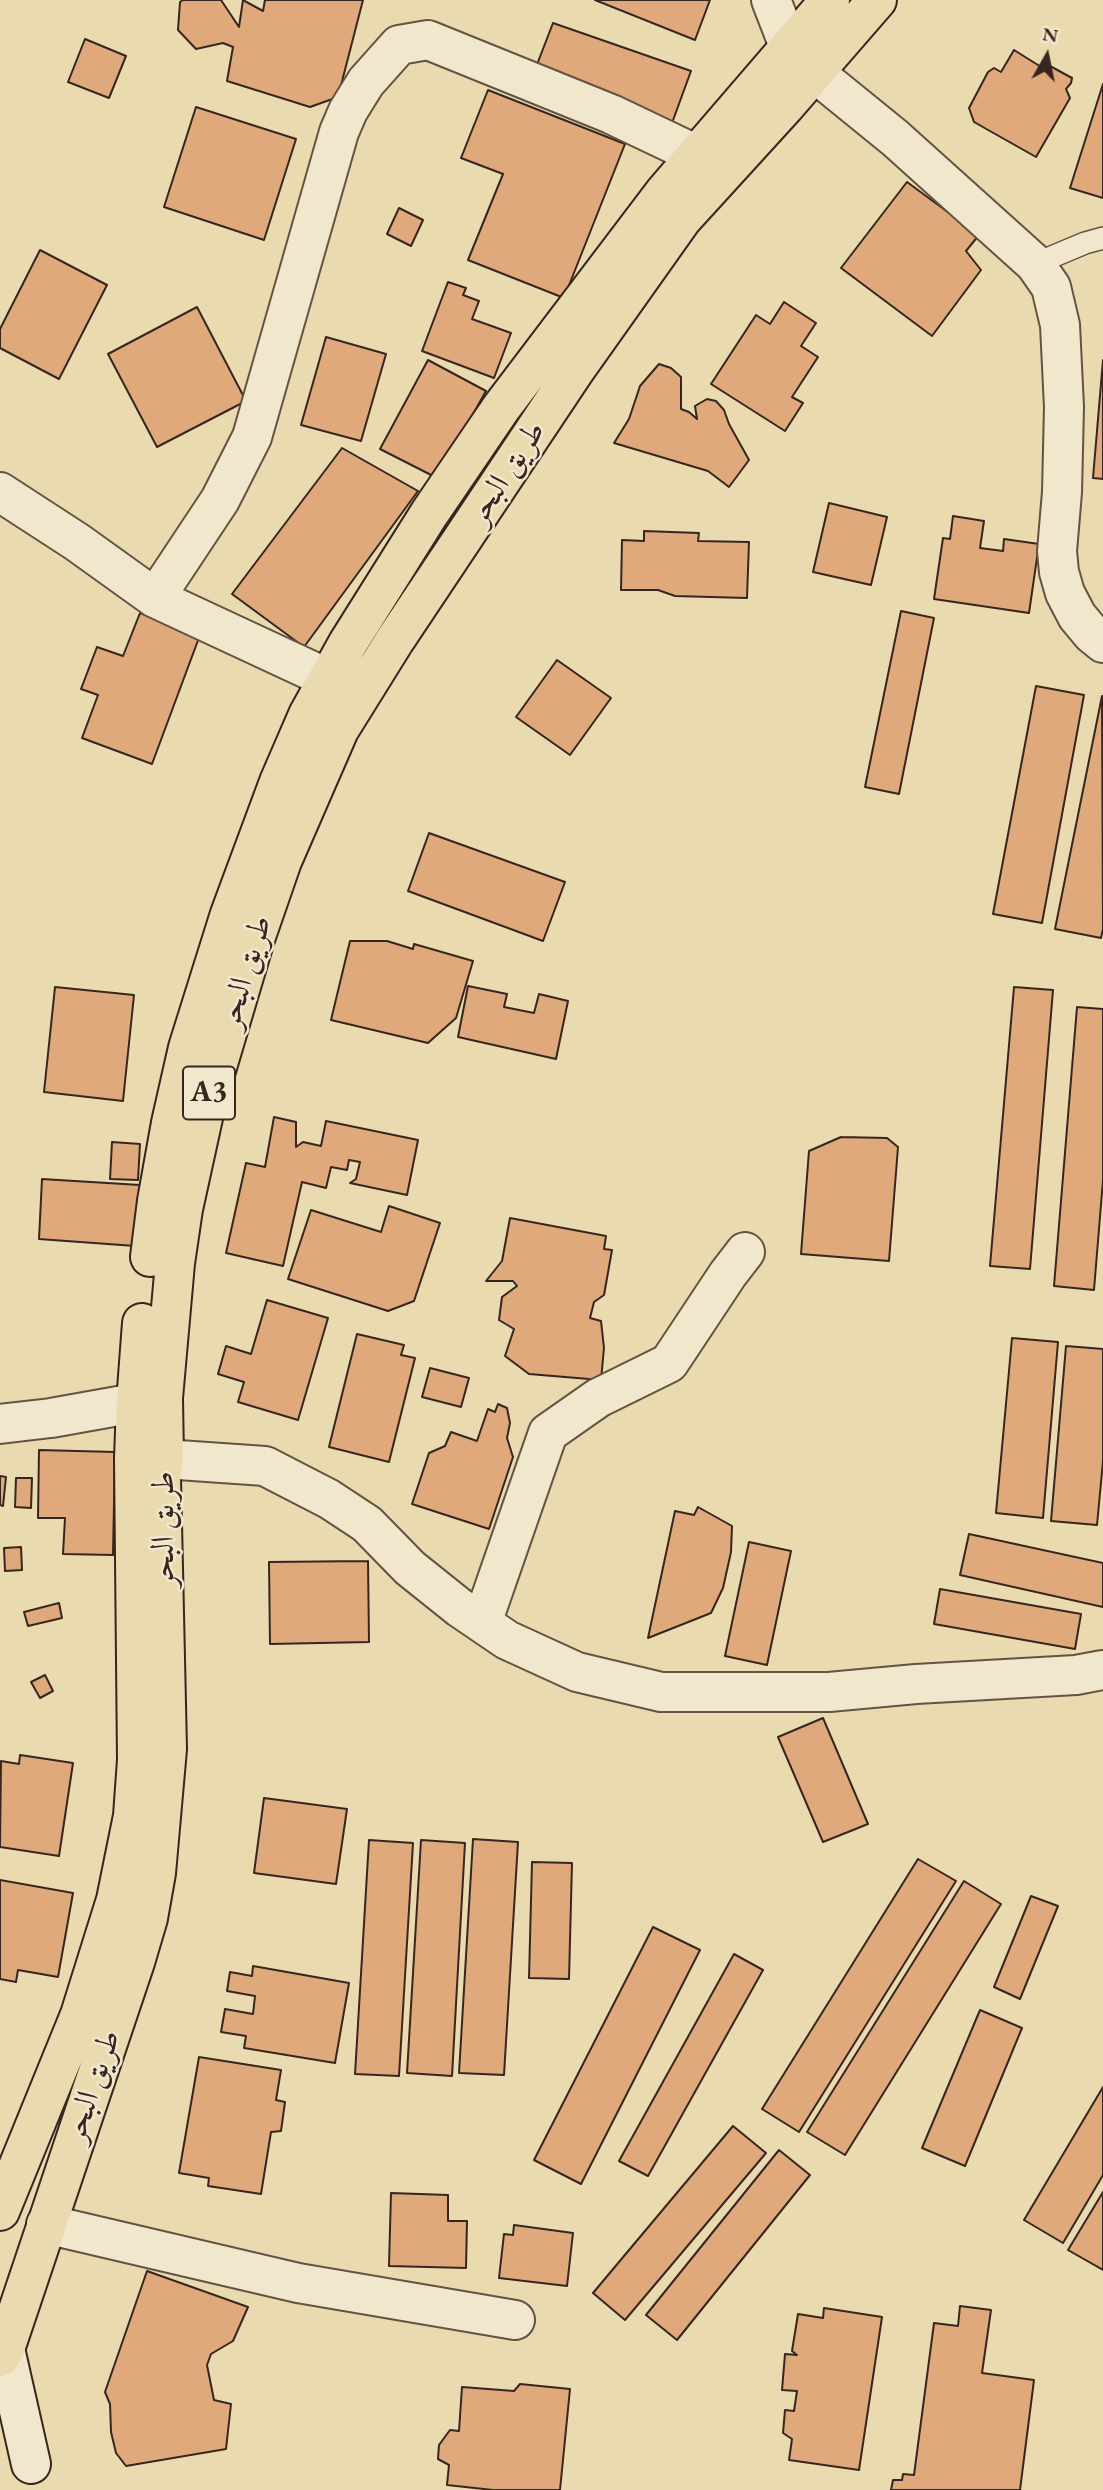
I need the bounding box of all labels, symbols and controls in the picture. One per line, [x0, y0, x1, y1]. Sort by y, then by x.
north arrow [1012, 21, 1082, 91]
text: N [1041, 21, 1060, 48]
street label: طريق البحر [459, 414, 555, 532]
street label: طريق البحر [211, 911, 281, 1033]
road number: A3 [183, 1066, 235, 1120]
street label: طريق البحر [145, 1471, 183, 1587]
street label: طريق البحر [56, 2025, 130, 2147]

